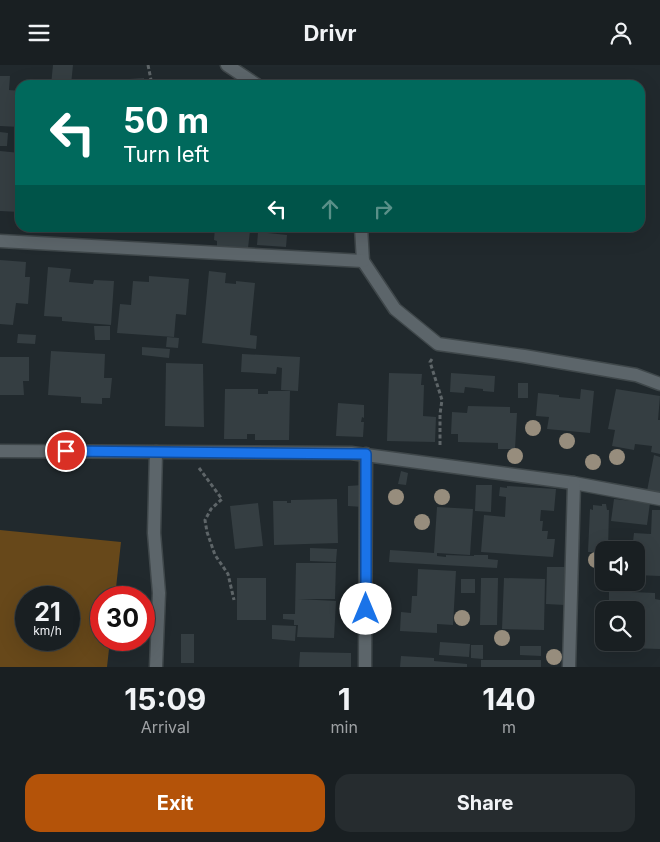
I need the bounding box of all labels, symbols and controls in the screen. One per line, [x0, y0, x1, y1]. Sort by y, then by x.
icon: menu [25, 19, 53, 47]
icon: person [607, 19, 635, 47]
text: Drivr [303, 20, 357, 46]
text: 50 m [123, 99, 209, 141]
icon: left [40, 100, 105, 165]
text: Turn left [123, 141, 209, 167]
icon: left [263, 195, 291, 223]
icon: ahead [316, 195, 344, 223]
icon: right [369, 195, 397, 223]
pin [45, 430, 87, 472]
icon: arrive [52, 437, 80, 465]
map controls [595, 541, 645, 651]
button: sound [595, 541, 645, 591]
position arrow [339, 582, 391, 634]
speed limit sign: 30 [90, 586, 155, 651]
text: 21 [34, 597, 61, 627]
button: search [595, 601, 645, 651]
text: km/h [33, 623, 62, 638]
text: 15:09 [124, 681, 206, 717]
text: 1 [338, 681, 351, 717]
text: 140 [482, 681, 536, 717]
text: Arrival [141, 717, 190, 737]
text: min [331, 717, 358, 737]
text: m [502, 717, 516, 737]
button: Exit [25, 774, 325, 832]
button: Share [335, 774, 635, 832]

